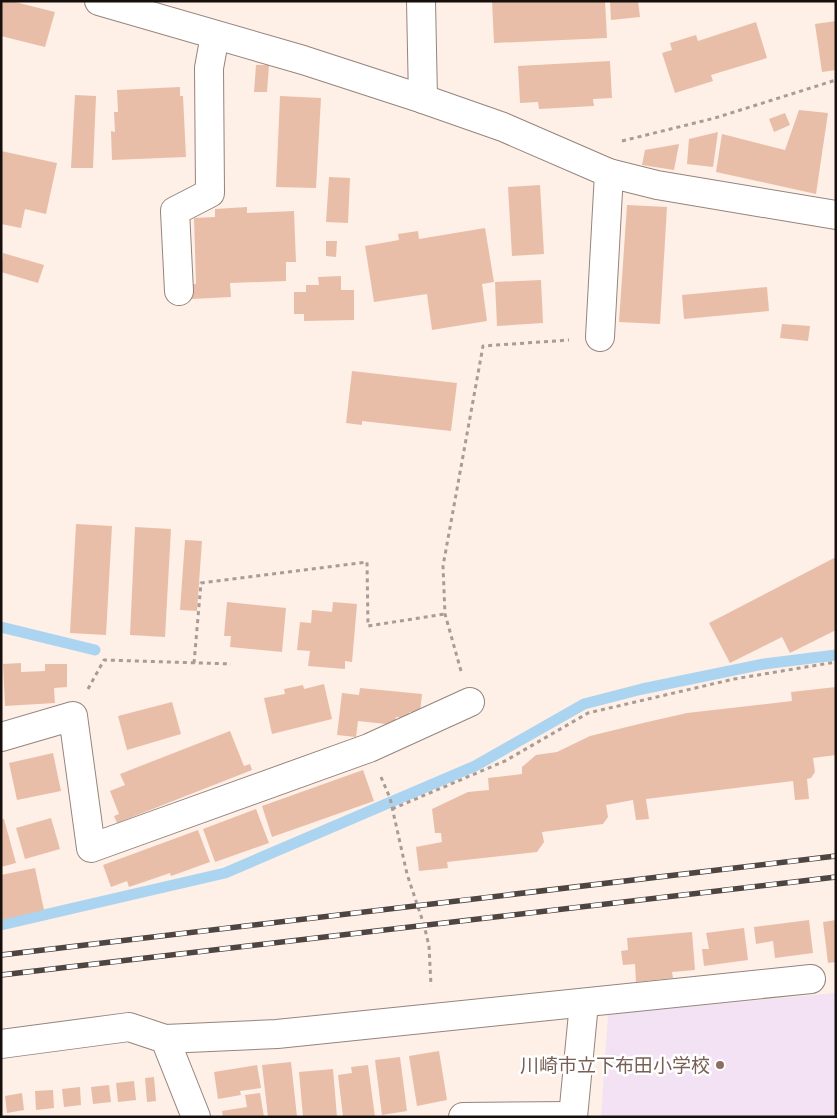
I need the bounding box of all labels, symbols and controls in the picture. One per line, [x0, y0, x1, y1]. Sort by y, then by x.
place label: 川崎市立下布田小学校 [520, 1053, 710, 1077]
marker: 川崎市立下布田小学校 [714, 1059, 726, 1071]

